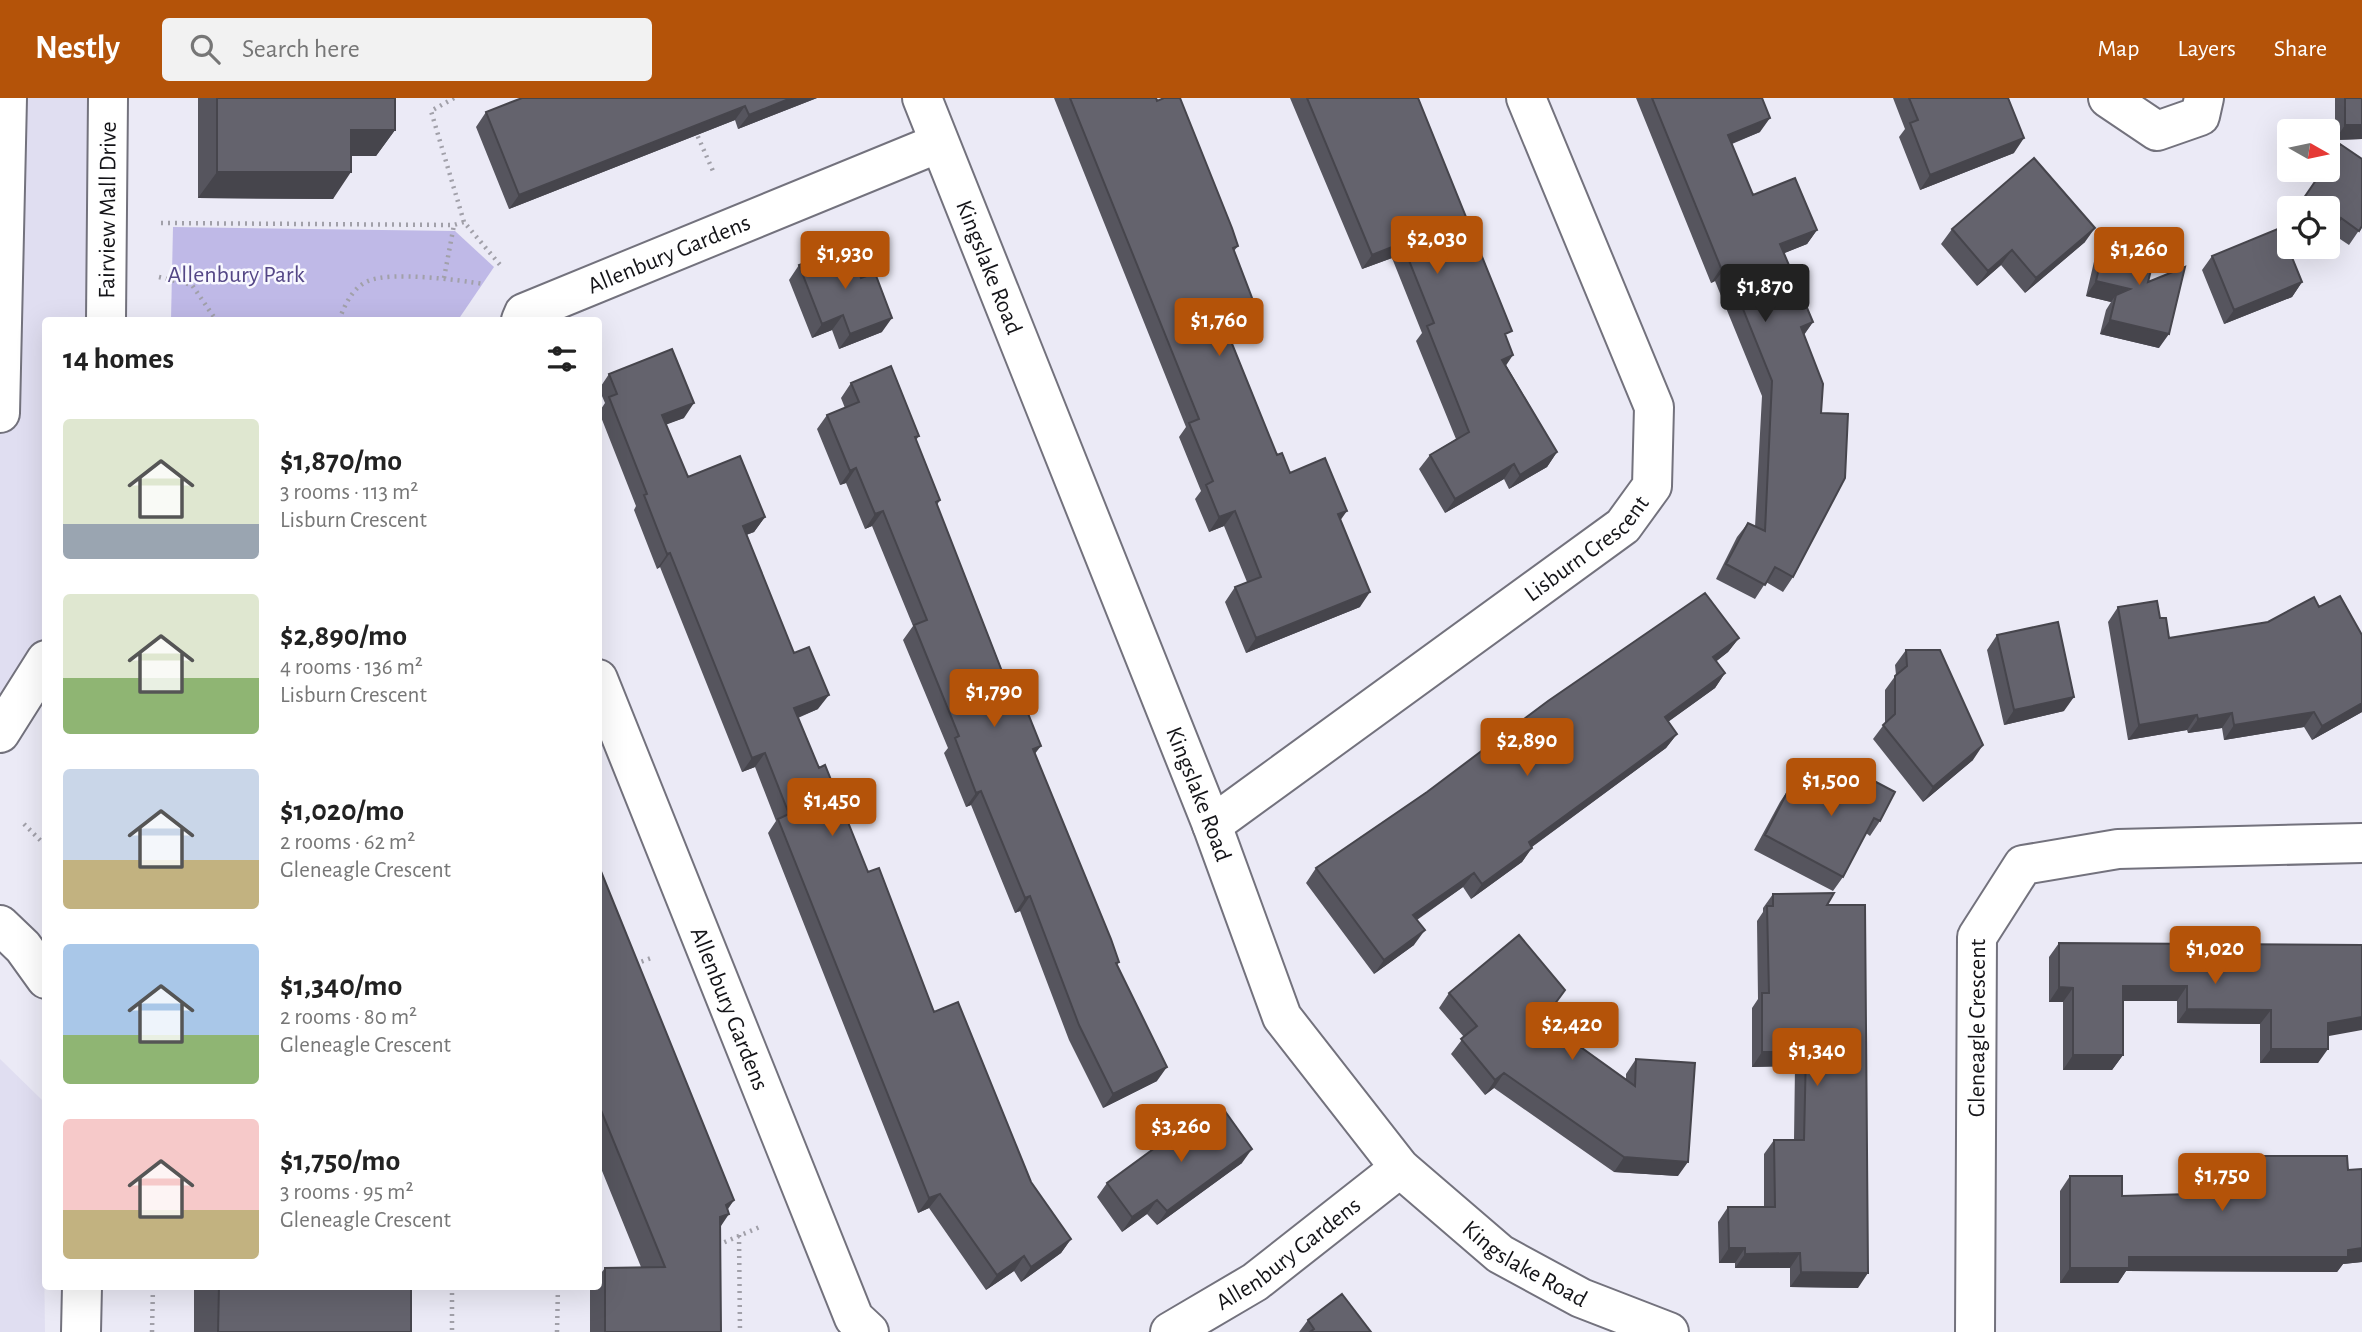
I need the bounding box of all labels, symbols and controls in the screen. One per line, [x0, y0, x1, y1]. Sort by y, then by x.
search box [162, 18, 652, 81]
icon: search [186, 30, 224, 68]
text: Nestly [35, 32, 120, 65]
text: Search here [242, 36, 360, 62]
text: Map [2097, 37, 2139, 61]
text: Layers [2177, 37, 2236, 61]
text: Share [2274, 37, 2327, 61]
north arrow [2277, 119, 2340, 182]
map controls [2277, 119, 2340, 259]
street label: Fairview Mall Drive [95, 121, 121, 299]
button: locate [2277, 196, 2340, 259]
street label: Kingslake Road [951, 197, 1026, 338]
street label: Allenbury Gardens [584, 211, 754, 299]
pin: $2,030 [1380, 216, 1494, 276]
text: $2,030 [1407, 227, 1467, 250]
pin: $1,260 [2082, 228, 2196, 287]
pin: $1,930 [788, 232, 902, 291]
text: $1,260 [2110, 238, 2168, 261]
text: $1,930 [817, 242, 873, 265]
park label: Allenbury Park [167, 263, 305, 287]
pin: $1,870 [1708, 264, 1822, 324]
text: $1,870 [1736, 275, 1794, 298]
pin: $1,760 [1162, 299, 1276, 358]
text: $1,760 [1191, 309, 1247, 332]
icon: filters [543, 340, 581, 378]
text: 14 homes [63, 344, 174, 374]
text: $1,870/mo [280, 446, 402, 476]
icon: home [119, 447, 203, 531]
text: 3 rooms · 113 m² [280, 481, 418, 504]
street label: Lisburn Crescent [1520, 491, 1654, 606]
text: Lisburn Crescent [280, 509, 427, 532]
text: $2,890/mo [280, 621, 407, 651]
icon: home [119, 622, 203, 706]
text: 4 rooms · 136 m² [280, 656, 423, 679]
pin: $1,790 [937, 670, 1051, 729]
text: $1,790 [966, 680, 1022, 703]
text: Lisburn Crescent [280, 684, 427, 707]
pin: $2,890 [1470, 718, 1584, 778]
street label: Kingslake Road [1161, 724, 1235, 865]
text: $2,890 [1497, 729, 1557, 752]
pin: $1,500 [1774, 758, 1888, 818]
text: $1,500 [1802, 769, 1860, 792]
pin: $1,450 [775, 778, 889, 838]
text: $1,450 [803, 789, 861, 812]
text: $1,020/mo [280, 796, 404, 826]
icon: home [119, 797, 203, 881]
text: 2 rooms · 62 m² [280, 831, 415, 854]
text: Gleneagle Crescent [280, 859, 451, 882]
street label: Allenbury Gardens [686, 924, 772, 1094]
pin: $1,020 [2158, 926, 2272, 986]
text: $1,020 [2186, 937, 2244, 960]
street label: Gleneagle Crescent [1965, 938, 1990, 1117]
text: $1,340/mo [280, 971, 402, 1001]
icon: home [119, 972, 203, 1056]
pin: $2,420 [1515, 1002, 1629, 1062]
text: 2 rooms · 80 m² [280, 1006, 417, 1029]
text: $2,420 [1542, 1013, 1602, 1036]
pin: $1,340 [1760, 1028, 1874, 1088]
text: Gleneagle Crescent [280, 1034, 451, 1057]
text: $1,340 [1788, 1039, 1846, 1062]
pin: $3,260 [1124, 1104, 1238, 1164]
text: $3,260 [1151, 1115, 1211, 1138]
text: $1,750/mo [280, 1146, 400, 1176]
icon: home [119, 1147, 203, 1231]
pin: $1,750 [2165, 1154, 2279, 1213]
text: $1,750 [2194, 1164, 2250, 1187]
text: 3 rooms · 95 m² [280, 1181, 413, 1204]
street label: Allenbury Gardens [1212, 1193, 1365, 1315]
text: Gleneagle Crescent [280, 1209, 451, 1232]
street label: Kingslake Road [1458, 1216, 1591, 1312]

